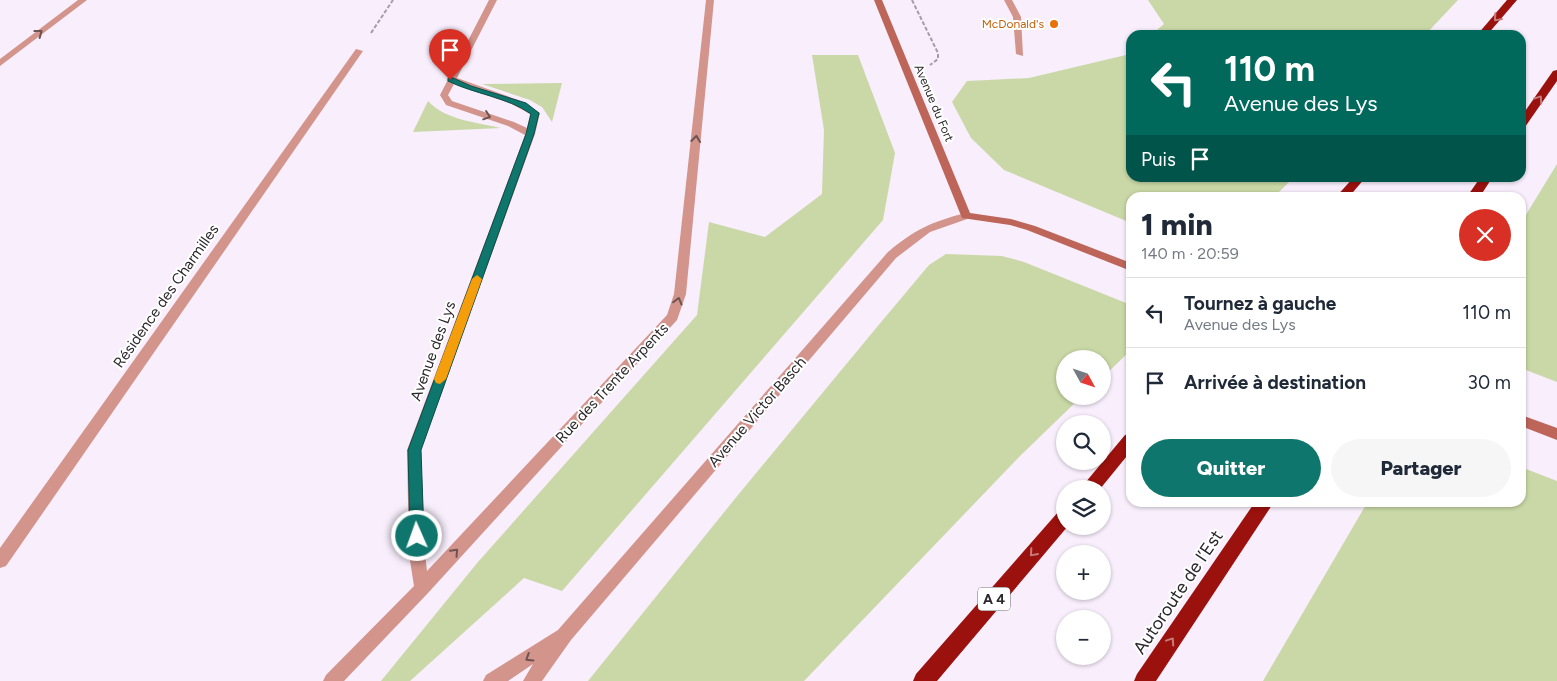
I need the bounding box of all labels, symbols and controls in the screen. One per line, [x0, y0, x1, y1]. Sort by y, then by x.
one-way arrow [1494, 12, 1503, 21]
place label: McDonald's [982, 17, 1044, 31]
marker: McDonald's [1048, 18, 1060, 30]
pin [429, 29, 471, 80]
one-way arrow [33, 31, 42, 39]
icon: arrive [436, 36, 464, 64]
text: 110 m [1224, 48, 1315, 90]
icon: left [1141, 50, 1206, 115]
street label: Avenue du Fort [911, 62, 957, 144]
text: Avenue des Lys [1224, 90, 1378, 117]
one-way arrow [1533, 95, 1542, 105]
one-way arrow [483, 110, 491, 120]
one-way arrow [690, 135, 701, 143]
icon: arrive [1186, 145, 1214, 173]
text: Puis [1141, 148, 1176, 171]
text: 1 min [1141, 206, 1213, 243]
button: close [1459, 209, 1511, 261]
street label: Résidence des Charmilles [110, 221, 222, 371]
text: 140 m · 20:59 [1141, 244, 1239, 263]
text: Tournez à gauche [1184, 292, 1336, 315]
one-way arrow [672, 296, 683, 305]
street label: Avenue des Lys [407, 299, 459, 403]
icon: left [1141, 299, 1169, 327]
text: 110 m [1462, 301, 1511, 324]
text: Avenue des Lys [1184, 315, 1296, 334]
street label: Rue des Trente Arpents [552, 319, 672, 447]
north arrow [1056, 350, 1111, 405]
map controls [1056, 350, 1111, 665]
street label: Avenue Victor Basch [704, 353, 810, 471]
icon: arrive [1141, 369, 1169, 397]
text: Arrivée à destination [1184, 371, 1366, 394]
text: 30 m [1468, 371, 1511, 394]
button: search [1056, 415, 1111, 470]
button: Quitter [1141, 439, 1321, 497]
button: Partager [1331, 439, 1511, 497]
button: layers [1056, 480, 1111, 535]
position arrow [390, 509, 442, 561]
street label: Autoroute de l’Est [1128, 526, 1228, 658]
button: + [1056, 545, 1111, 600]
one-way arrow [449, 548, 458, 557]
one-way arrow [1030, 548, 1039, 557]
road number: A 4 [978, 588, 1010, 610]
button: − [1056, 610, 1111, 665]
one-way arrow [1165, 637, 1174, 646]
one-way arrow [525, 651, 534, 661]

